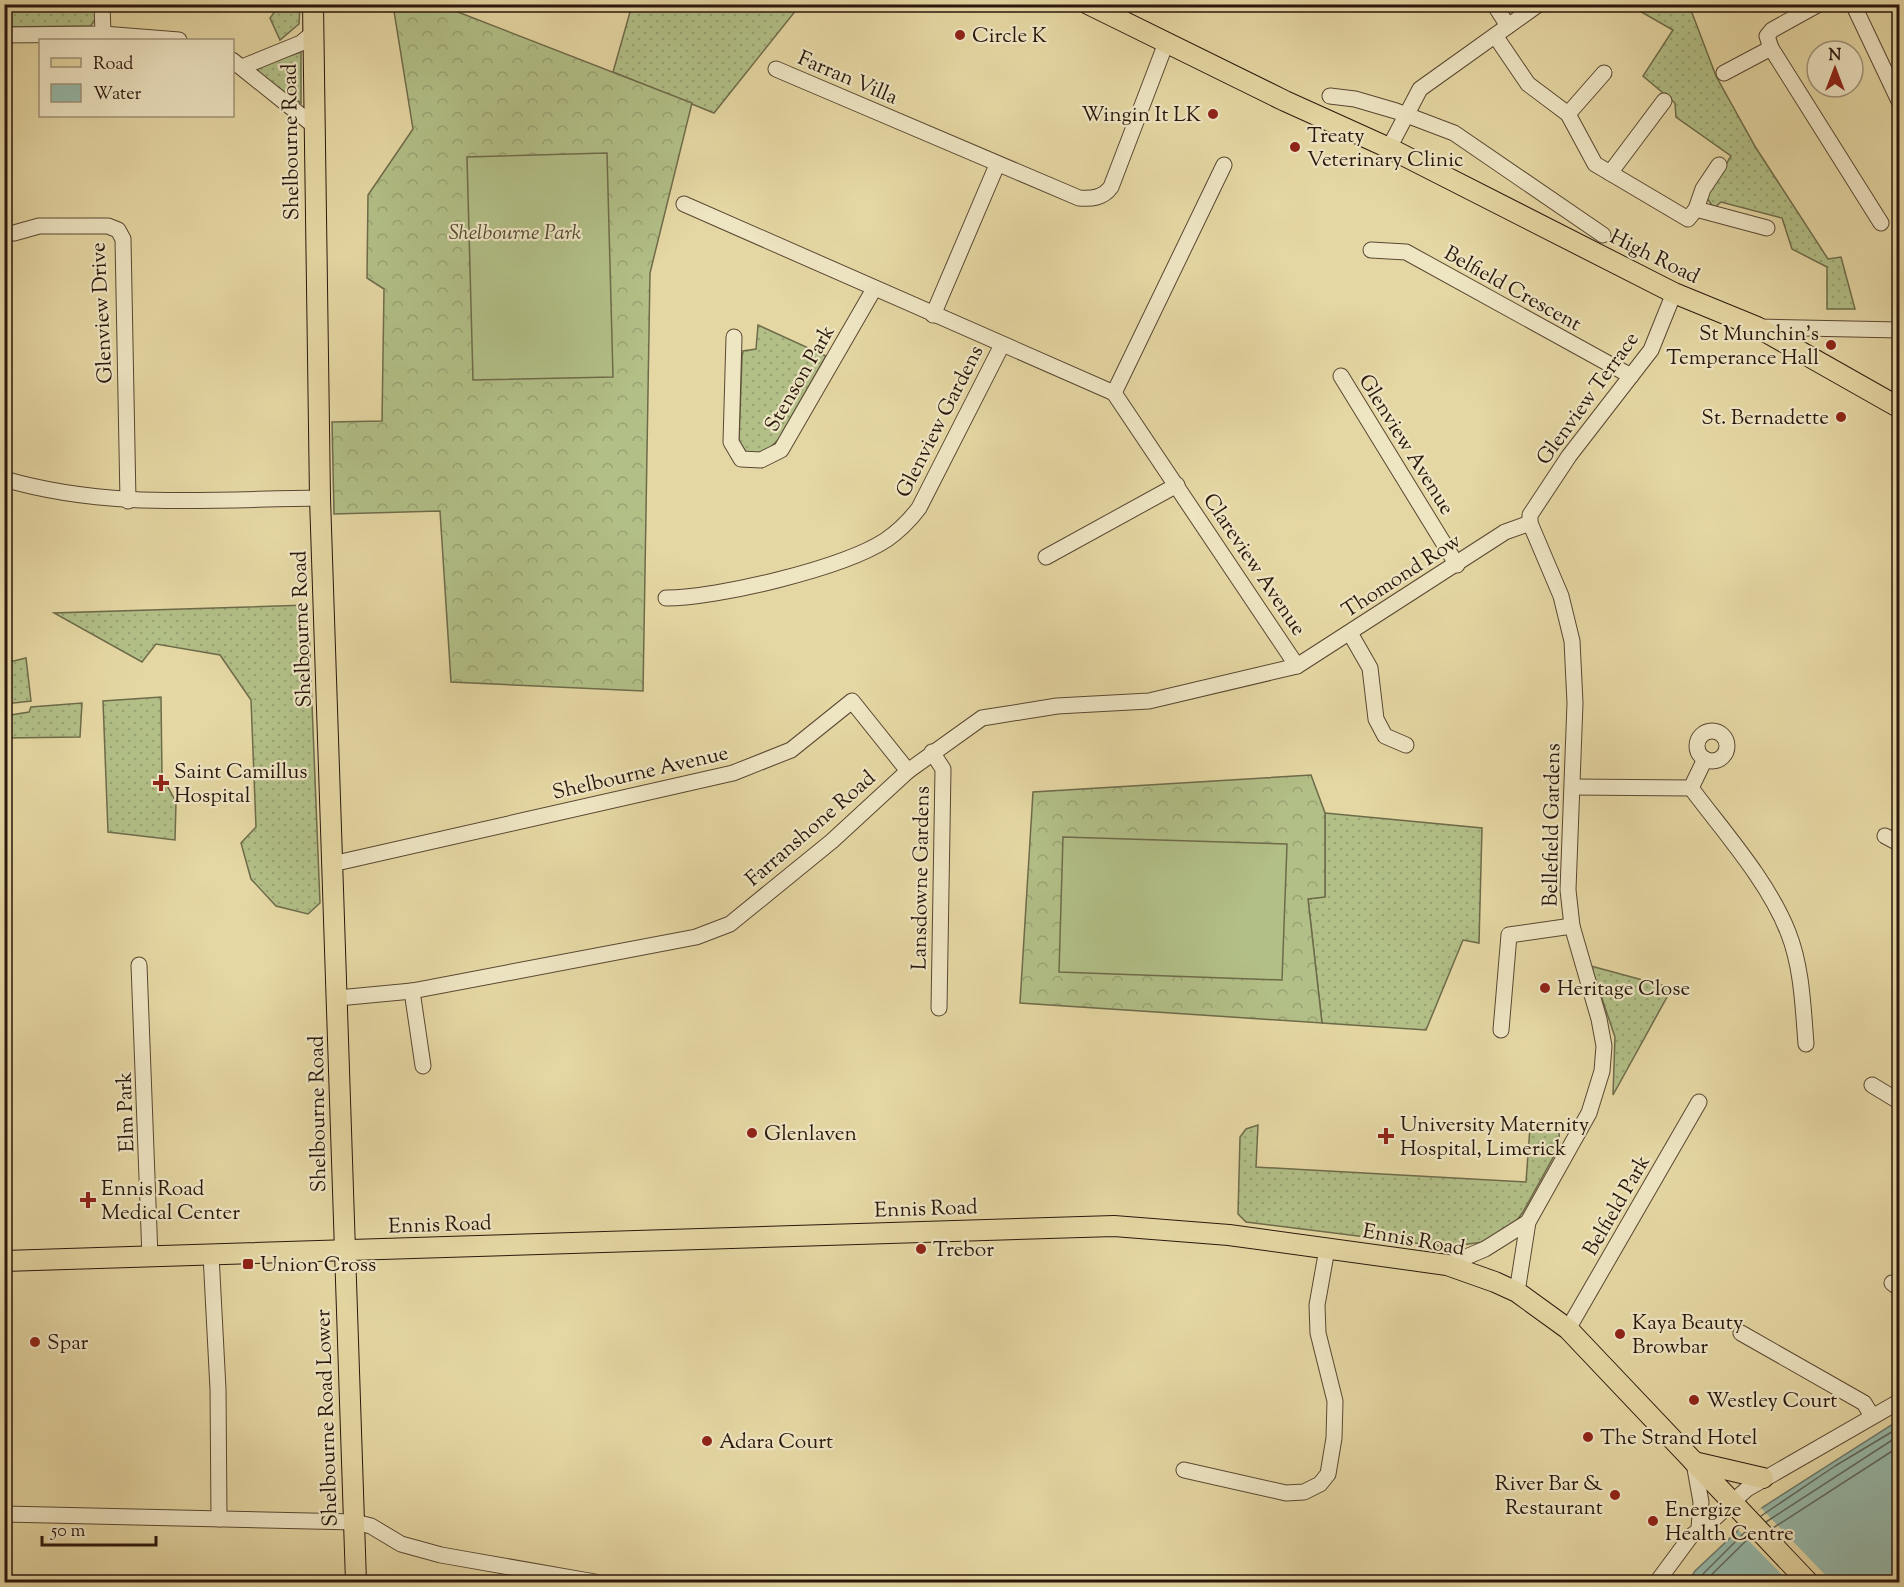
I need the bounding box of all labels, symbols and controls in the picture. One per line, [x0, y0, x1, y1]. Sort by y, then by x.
place label: Circle K [972, 22, 1047, 52]
marker: Circle K [953, 28, 967, 42]
legend [39, 39, 234, 117]
north arrow [1805, 39, 1865, 99]
street label: Farran Villa [793, 44, 902, 113]
text: N [1829, 45, 1842, 68]
text: Road [93, 52, 133, 78]
street label: Shelbourne Road [276, 63, 308, 221]
text: Water [93, 82, 142, 108]
place label: Wingin It LK [1081, 101, 1201, 131]
marker: Wingin It LK [1206, 107, 1220, 121]
place label: Treaty Veterinary Clinic [1307, 122, 1464, 176]
marker: Treaty Veterinary Clinic [1288, 140, 1302, 154]
park label: Shelbourne Park [449, 219, 582, 249]
street label: High Road [1604, 223, 1704, 293]
street label: Belfield Crescent [1438, 240, 1586, 340]
street label: Glenview Drive [84, 241, 122, 384]
street label: Stenson Park [758, 320, 844, 438]
place label: St Munchin's Temperance Hall [1666, 320, 1819, 374]
street label: Glenview Terrace [1530, 326, 1647, 472]
marker: St Munchin's Temperance Hall [1824, 338, 1838, 352]
street label: Glenview Gardens [889, 340, 992, 503]
street label: Glenview Avenue [1350, 369, 1461, 521]
place label: St. Bernadette [1701, 404, 1829, 434]
marker: St. Bernadette [1834, 410, 1848, 424]
street label: Clareview Avenue [1194, 488, 1312, 642]
street label: Thomond Row [1337, 527, 1468, 626]
street label: Shelbourne Road [285, 550, 321, 708]
street label: Shelbourne Avenue [549, 739, 731, 809]
street label: Bellefield Gardens [1537, 743, 1569, 907]
place label: Saint Camillus Hospital [174, 758, 308, 812]
street label: Farranshone Road [740, 764, 883, 895]
marker: Saint Camillus Hospital [152, 774, 170, 792]
street label: Lansdowne Gardens [905, 786, 939, 970]
place label: Heritage Close [1557, 975, 1690, 1005]
marker: Heritage Close [1538, 981, 1552, 995]
street label: Shelbourne Road [303, 1035, 335, 1193]
street label: Elm Park [111, 1071, 143, 1153]
place label: University Maternity Hospital, Limerick [1400, 1111, 1590, 1165]
place label: Glenlaven [764, 1120, 857, 1150]
marker: Glenlaven [745, 1126, 759, 1140]
marker: University Maternity Hospital, Limerick [1377, 1127, 1395, 1145]
street label: Belfield Park [1577, 1150, 1659, 1262]
place label: Ennis Road Medical Center [101, 1175, 240, 1229]
marker: Ennis Road Medical Center [79, 1191, 97, 1209]
street label: Ennis Road [874, 1193, 978, 1227]
street label: Ennis Road [388, 1209, 492, 1243]
street label: Ennis Road [1360, 1217, 1467, 1265]
place label: Trebor [933, 1236, 994, 1266]
marker: Trebor [914, 1242, 928, 1256]
place label: Union Cross [260, 1251, 376, 1281]
marker: Union Cross [241, 1257, 255, 1271]
street label: Shelbourne Road Lower [309, 1309, 347, 1527]
place label: Kaya Beauty Browbar [1632, 1309, 1744, 1363]
marker: Kaya Beauty Browbar [1613, 1327, 1627, 1341]
place label: Spar [47, 1329, 89, 1359]
marker: Spar [28, 1335, 42, 1349]
place label: Westley Court [1706, 1387, 1838, 1417]
marker: Westley Court [1687, 1393, 1701, 1407]
place label: The Strand Hotel [1600, 1424, 1758, 1454]
place label: Adara Court [719, 1428, 833, 1458]
marker: The Strand Hotel [1581, 1430, 1595, 1444]
marker: Adara Court [700, 1434, 714, 1448]
place label: River Bar & Restaurant [1495, 1470, 1603, 1524]
marker: River Bar & Restaurant [1608, 1488, 1622, 1502]
place label: Energize Health Centre [1665, 1496, 1794, 1550]
scale bar [42, 1509, 156, 1547]
marker: Energize Health Centre [1646, 1514, 1660, 1528]
text: 50 m [50, 1519, 86, 1545]

